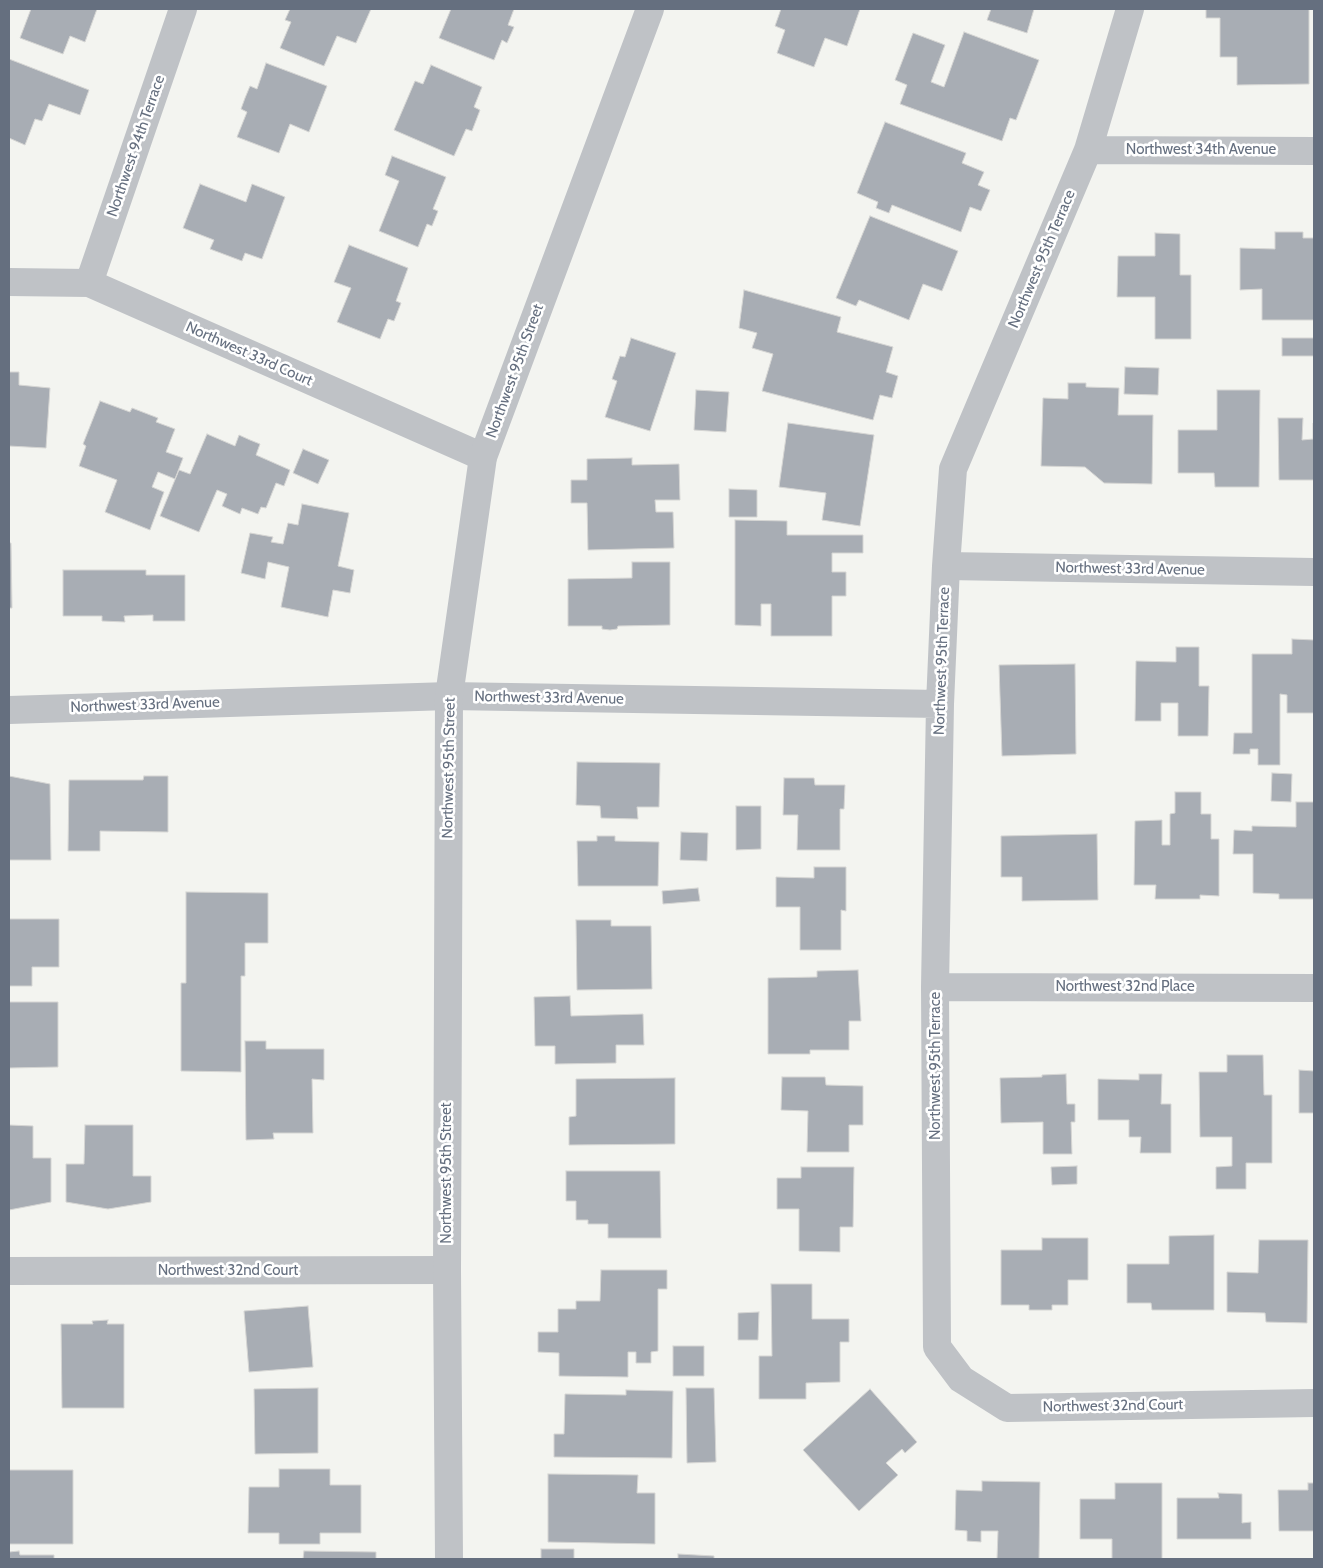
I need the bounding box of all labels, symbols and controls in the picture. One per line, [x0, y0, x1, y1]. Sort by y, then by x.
street label: Northwest 94th Terrace [103, 73, 169, 219]
street label: Northwest 34th Avenue [1126, 141, 1276, 159]
street label: Northwest 95th Terrace [1005, 187, 1079, 331]
street label: Northwest 95th Street [482, 302, 548, 440]
street label: Northwest 33rd Court [183, 318, 315, 390]
street label: Northwest 33rd Avenue [1055, 559, 1205, 579]
street label: Northwest 95th Terrace [930, 587, 954, 735]
street label: Northwest 33rd Avenue [474, 688, 624, 708]
street label: Northwest 33rd Avenue [70, 693, 220, 717]
street label: Northwest 95th Street [439, 697, 459, 839]
street label: Northwest 32nd Place [1055, 978, 1195, 996]
street label: Northwest 95th Terrace [927, 992, 945, 1140]
street label: Northwest 95th Street [438, 1102, 456, 1244]
street label: Northwest 32nd Court [158, 1262, 298, 1280]
street label: Northwest 32nd Court [1043, 1396, 1183, 1416]

